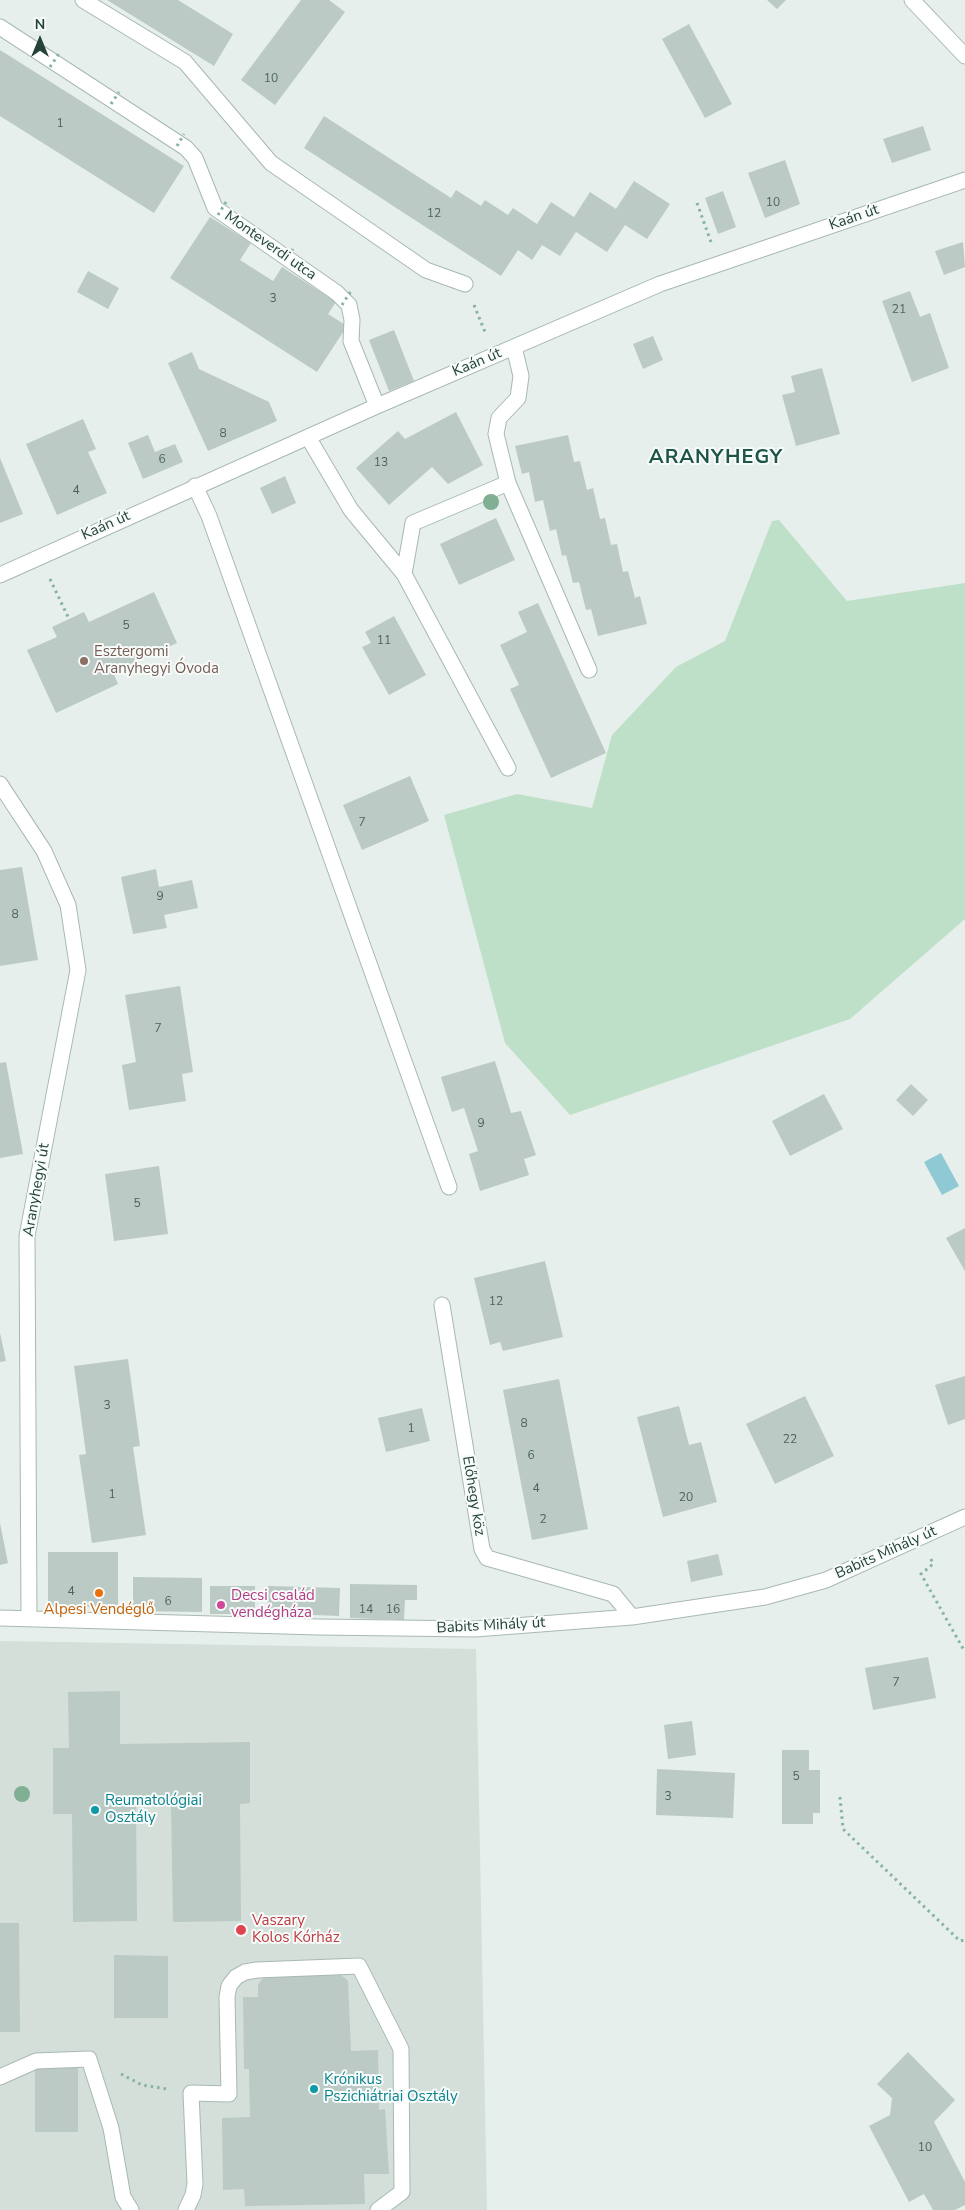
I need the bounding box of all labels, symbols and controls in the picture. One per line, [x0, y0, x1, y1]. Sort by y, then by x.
north arrow [15, 15, 65, 65]
text: N [35, 15, 45, 34]
house number: 10 [264, 72, 278, 86]
house number: 1 [56, 117, 64, 131]
house number: 10 [766, 196, 780, 210]
street label: Kaán út [827, 201, 881, 235]
house number: 12 [427, 207, 441, 221]
street label: Monteverdi utca [221, 208, 319, 284]
house number: 3 [269, 292, 277, 306]
house number: 21 [892, 303, 906, 317]
street label: Kaán út [450, 345, 504, 381]
house number: 8 [219, 427, 227, 441]
district label: ARANYHEGY [648, 446, 784, 470]
house number: 6 [158, 453, 166, 467]
house number: 13 [374, 456, 388, 470]
house number: 4 [72, 484, 80, 498]
street label: Kaán út [79, 507, 133, 545]
house number: 5 [122, 619, 130, 633]
house number: 11 [377, 634, 391, 648]
place label: Esztergomi Aranyhegyi Óvoda [94, 643, 219, 678]
marker: Esztergomi Aranyhegyi Óvoda [78, 655, 90, 667]
house number: 7 [358, 816, 366, 830]
house number: 9 [156, 890, 164, 904]
house number: 8 [11, 908, 19, 922]
house number: 7 [154, 1022, 162, 1036]
house number: 9 [477, 1117, 485, 1131]
street label: Aranyhegyi út [20, 1142, 54, 1238]
house number: 5 [133, 1197, 141, 1211]
house number: 12 [489, 1295, 503, 1309]
house number: 3 [103, 1399, 111, 1413]
house number: 8 [520, 1417, 528, 1431]
house number: 1 [407, 1422, 415, 1436]
house number: 22 [783, 1433, 797, 1447]
house number: 6 [527, 1449, 535, 1463]
street label: Előhegy köz [458, 1455, 488, 1537]
house number: 4 [532, 1482, 540, 1496]
house number: 1 [108, 1488, 116, 1502]
house number: 20 [679, 1491, 693, 1505]
house number: 2 [539, 1513, 547, 1527]
street label: Babits Mihály út [833, 1523, 939, 1583]
house number: 4 [67, 1585, 75, 1599]
marker: Alpesi Vendéglő [93, 1587, 105, 1599]
place label: Decsi család vendégháza [231, 1587, 315, 1622]
house number: 6 [164, 1595, 172, 1609]
marker: Decsi család vendégháza [215, 1599, 227, 1611]
place label: Alpesi Vendéglő [44, 1601, 154, 1619]
house number: 14 [359, 1603, 373, 1617]
house number: 16 [386, 1603, 400, 1617]
street label: Babits Mihály út [436, 1614, 546, 1638]
house number: 7 [892, 1676, 900, 1690]
house number: 5 [792, 1770, 800, 1784]
house number: 3 [664, 1790, 672, 1804]
place label: Reumatológiai Osztály [105, 1792, 202, 1827]
marker: Reumatológiai Osztály [89, 1804, 101, 1816]
place label: Vaszary Kolos Kórház [252, 1912, 340, 1947]
marker: Vaszary Kolos Kórház [234, 1923, 248, 1937]
place label: Krónikus Pszichiátriai Osztály [324, 2071, 458, 2106]
marker: Krónikus Pszichiátriai Osztály [308, 2083, 320, 2095]
house number: 10 [918, 2141, 932, 2155]

